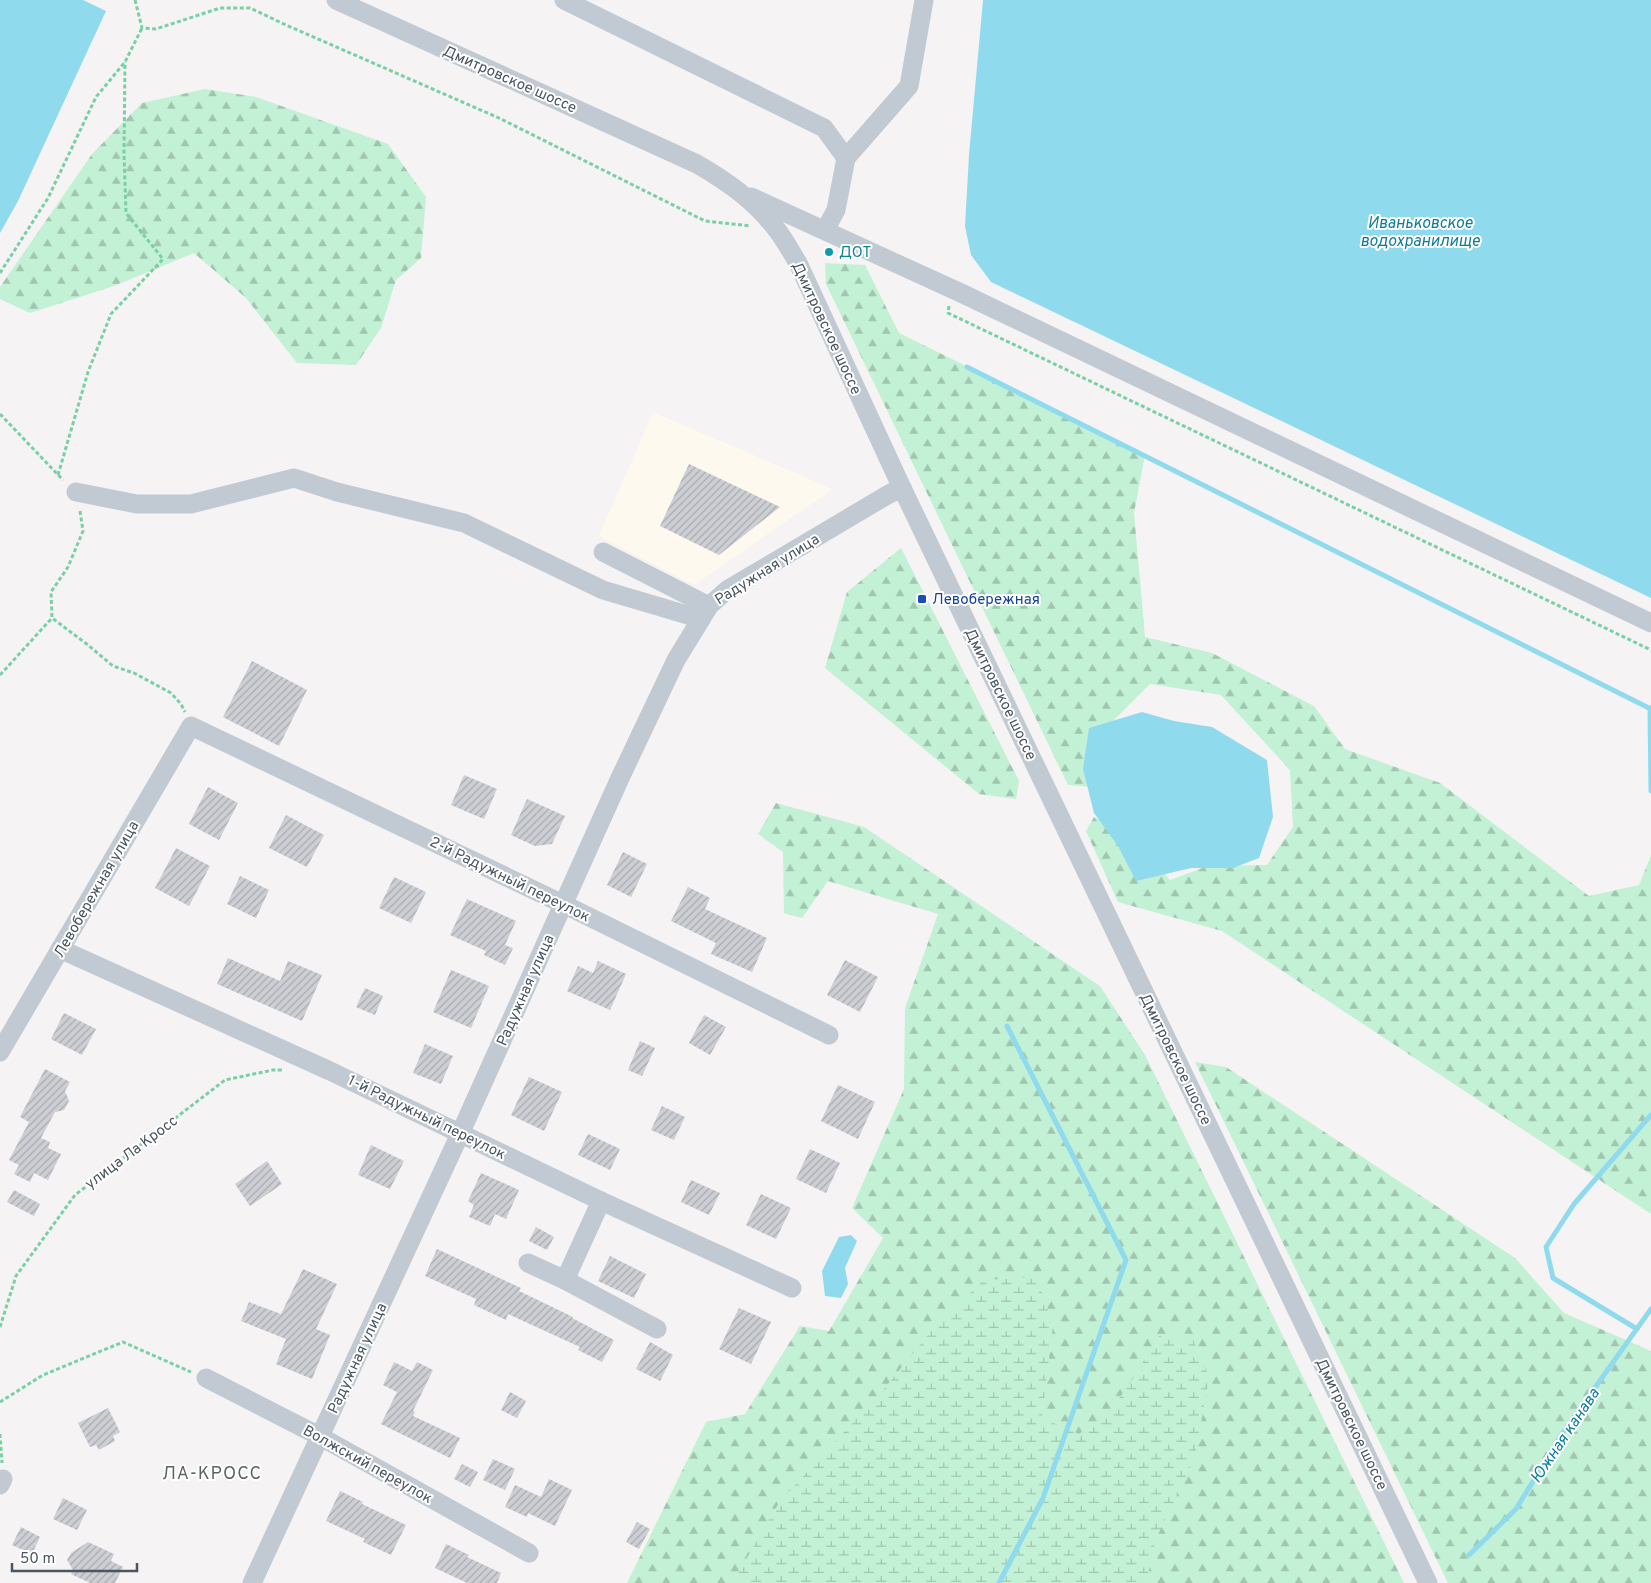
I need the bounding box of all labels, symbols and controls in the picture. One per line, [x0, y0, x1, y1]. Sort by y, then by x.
street label: Дмитровское шоссе [440, 42, 579, 118]
water label: Иваньковское водохранилище [1360, 214, 1480, 252]
place label: ДОТ [839, 244, 871, 263]
marker: ДОТ [823, 246, 835, 258]
street label: Дмитровское шоссе [787, 259, 865, 398]
street label: Радужная улица [712, 530, 824, 610]
place label: Левобережная [932, 591, 1040, 610]
marker: Левобережная [916, 593, 928, 605]
street label: Дмитровское шоссе [959, 626, 1040, 764]
street label: Левобережная улица [50, 818, 144, 962]
street label: 2-й Радужный переулок [426, 833, 593, 928]
street label: Радужная улица [493, 932, 559, 1049]
street label: Дмитровское шоссе [1134, 991, 1215, 1129]
street label: 1-й Радужный переулок [344, 1072, 508, 1165]
street label: улица Ла Кросс [82, 1112, 182, 1194]
street label: Радужная улица [324, 1300, 392, 1417]
street label: Дмитровское шоссе [1310, 1356, 1391, 1494]
water label: Южная канава [1527, 1384, 1605, 1487]
street label: Волжский переулок [299, 1422, 435, 1509]
district label: ЛА-КРОСС [162, 1463, 262, 1486]
scale bar [12, 1540, 138, 1572]
text: 50 m [20, 1550, 55, 1569]

